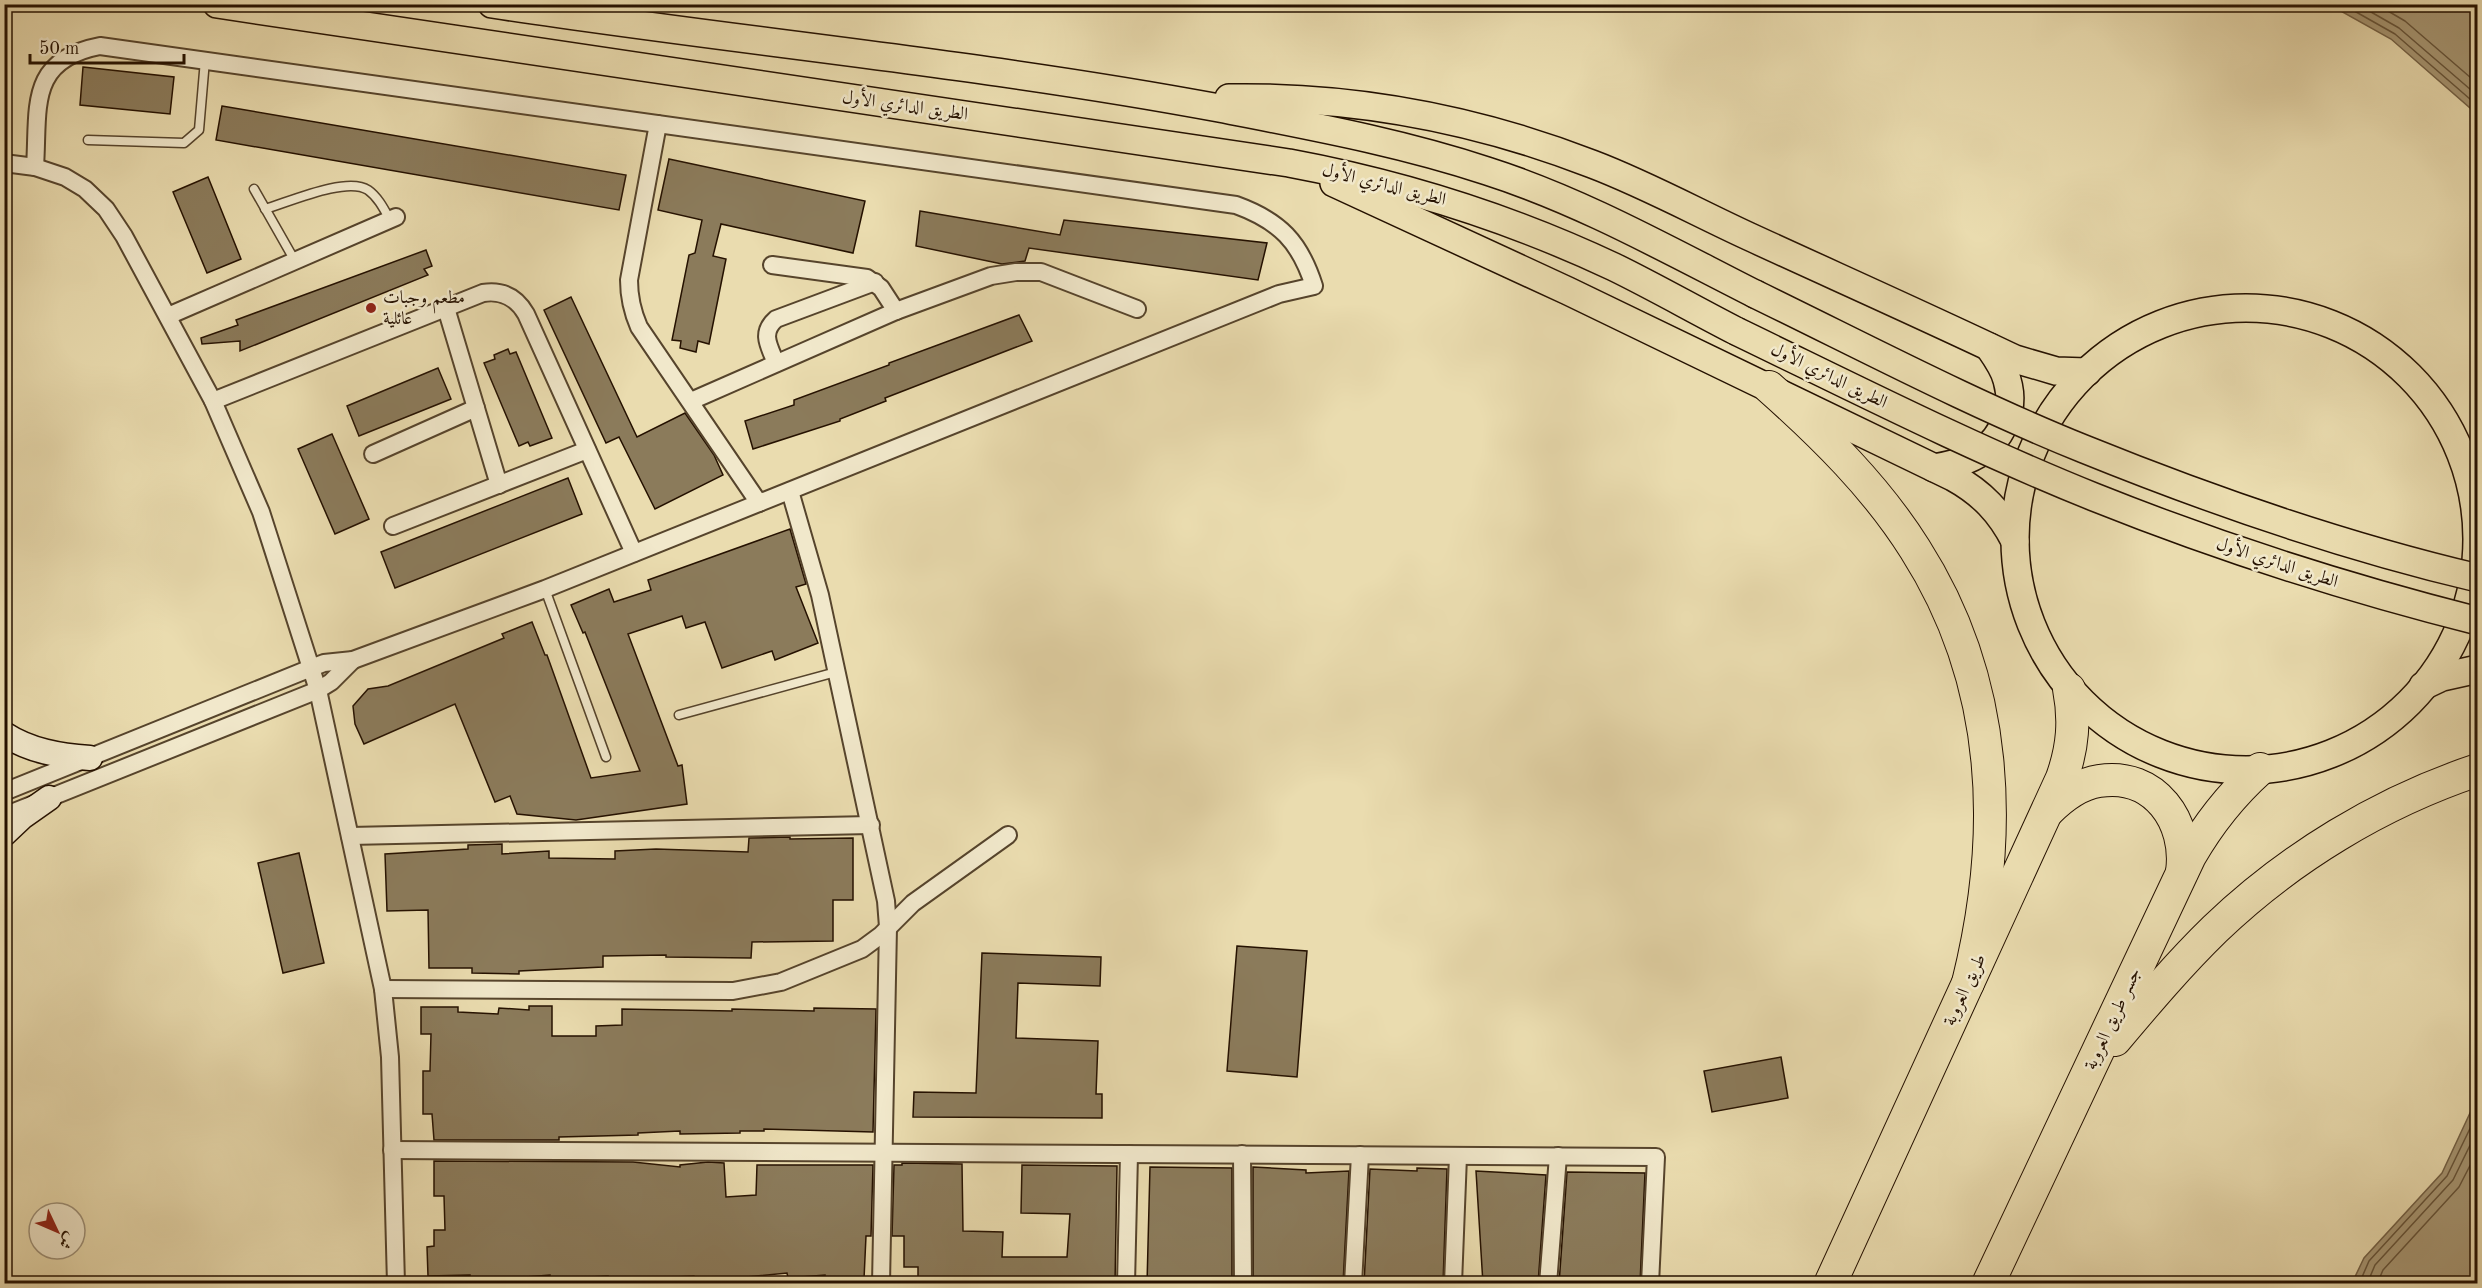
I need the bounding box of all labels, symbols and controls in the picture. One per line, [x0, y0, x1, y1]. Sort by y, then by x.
scale bar [30, 27, 184, 65]
text: 50 m [39, 40, 79, 58]
street label: الطريق الدائري الأول [840, 83, 970, 129]
street label: الطريق الدائري الأول [1319, 156, 1449, 214]
place label: مطعم وجبات عائلية [383, 289, 465, 328]
marker: مطعم وجبات عائلية [364, 301, 378, 315]
street label: الطريق الدائري الأول [1766, 336, 1892, 416]
street label: الطريق الدائري الأول [2212, 530, 2342, 596]
street label: طريق العروبة [1941, 951, 1991, 1029]
street label: جسر طريق العروبة [2082, 965, 2146, 1074]
north arrow [27, 1201, 87, 1261]
text: ش [55, 1229, 78, 1251]

